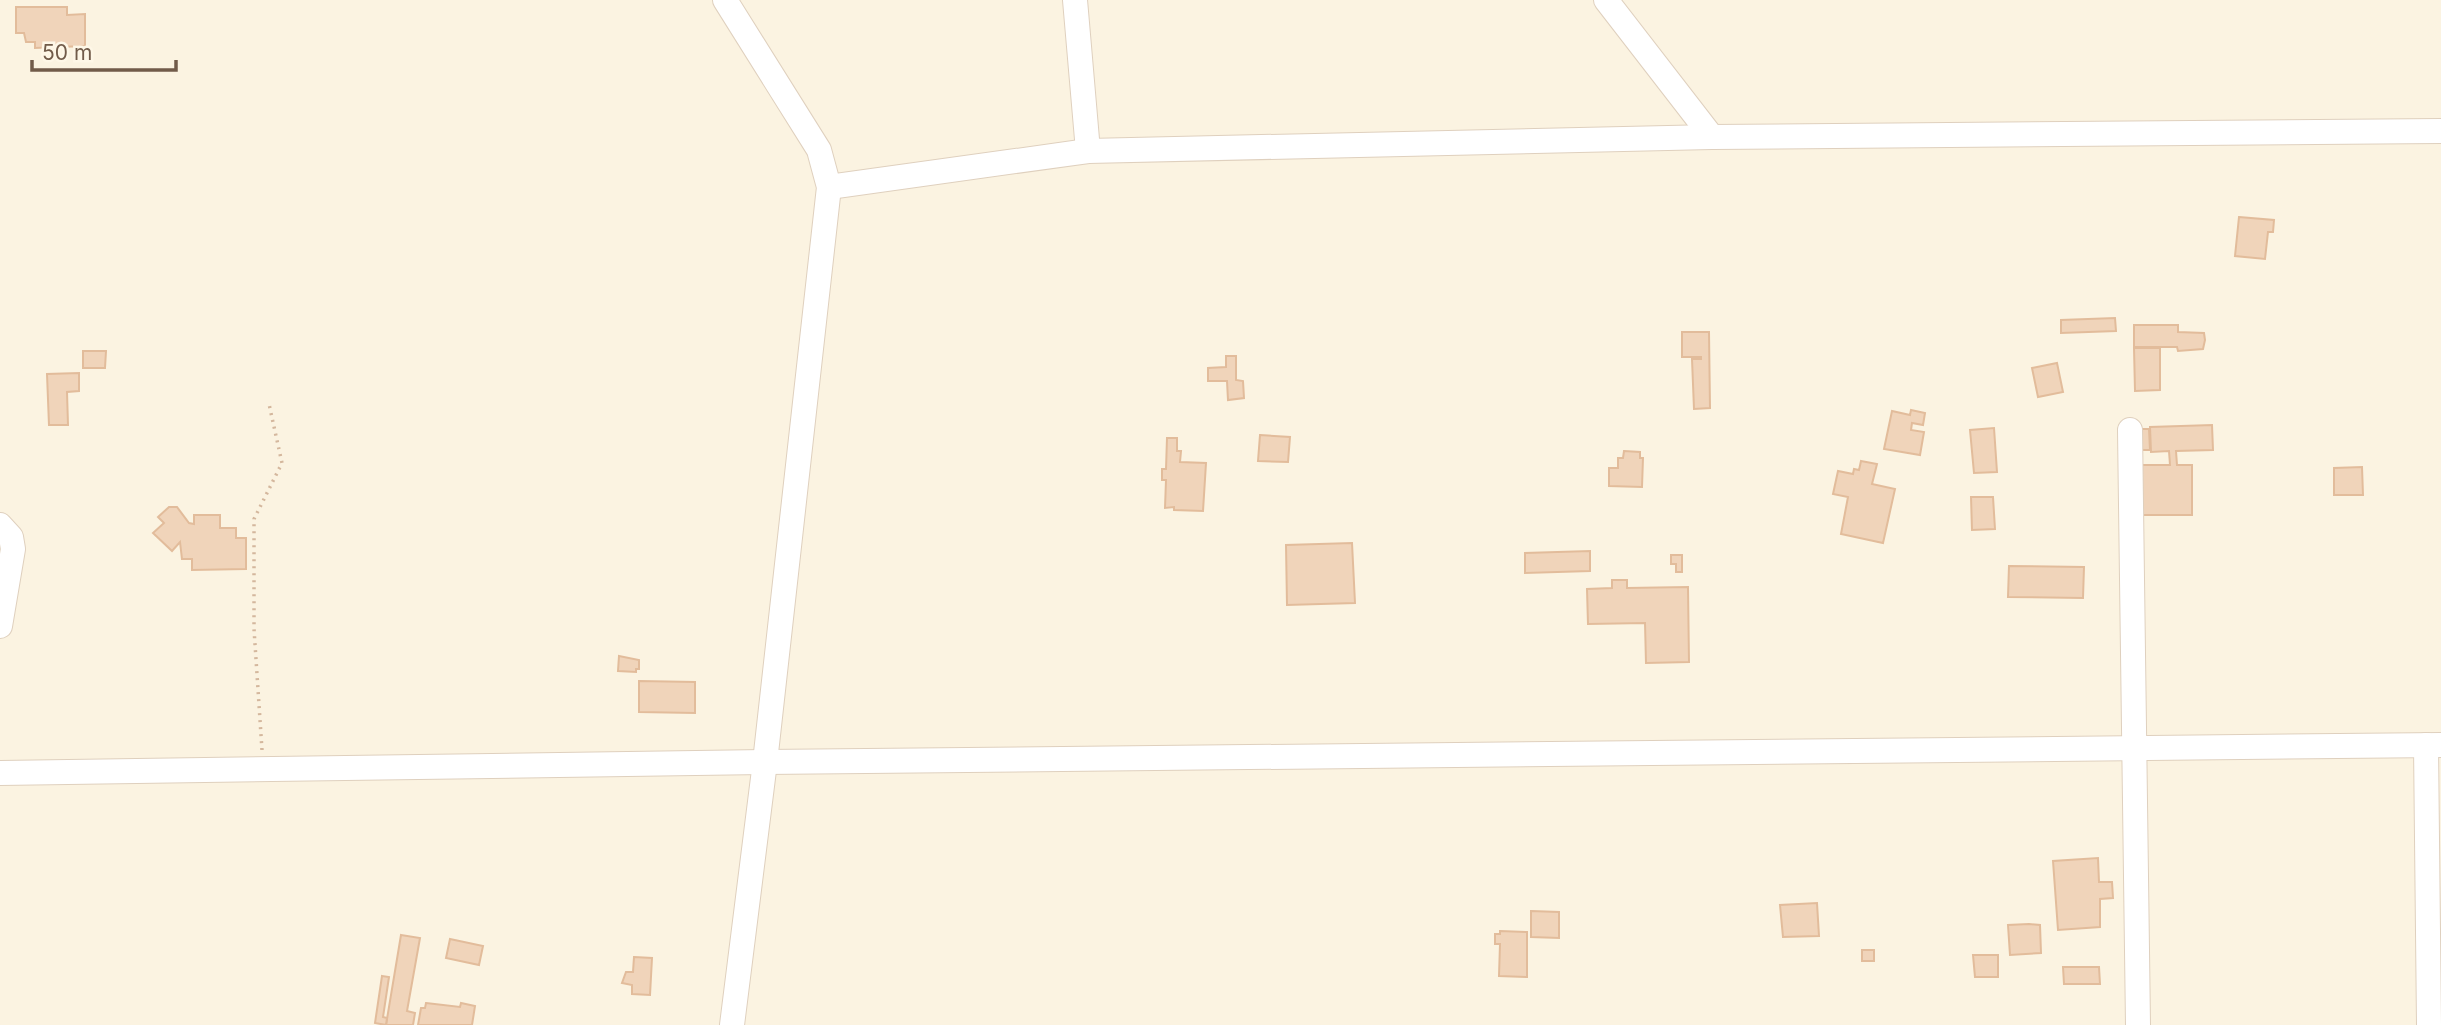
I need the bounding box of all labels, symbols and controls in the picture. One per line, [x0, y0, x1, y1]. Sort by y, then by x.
scale bar [32, 28, 175, 72]
text: 50 m [42, 40, 92, 65]

